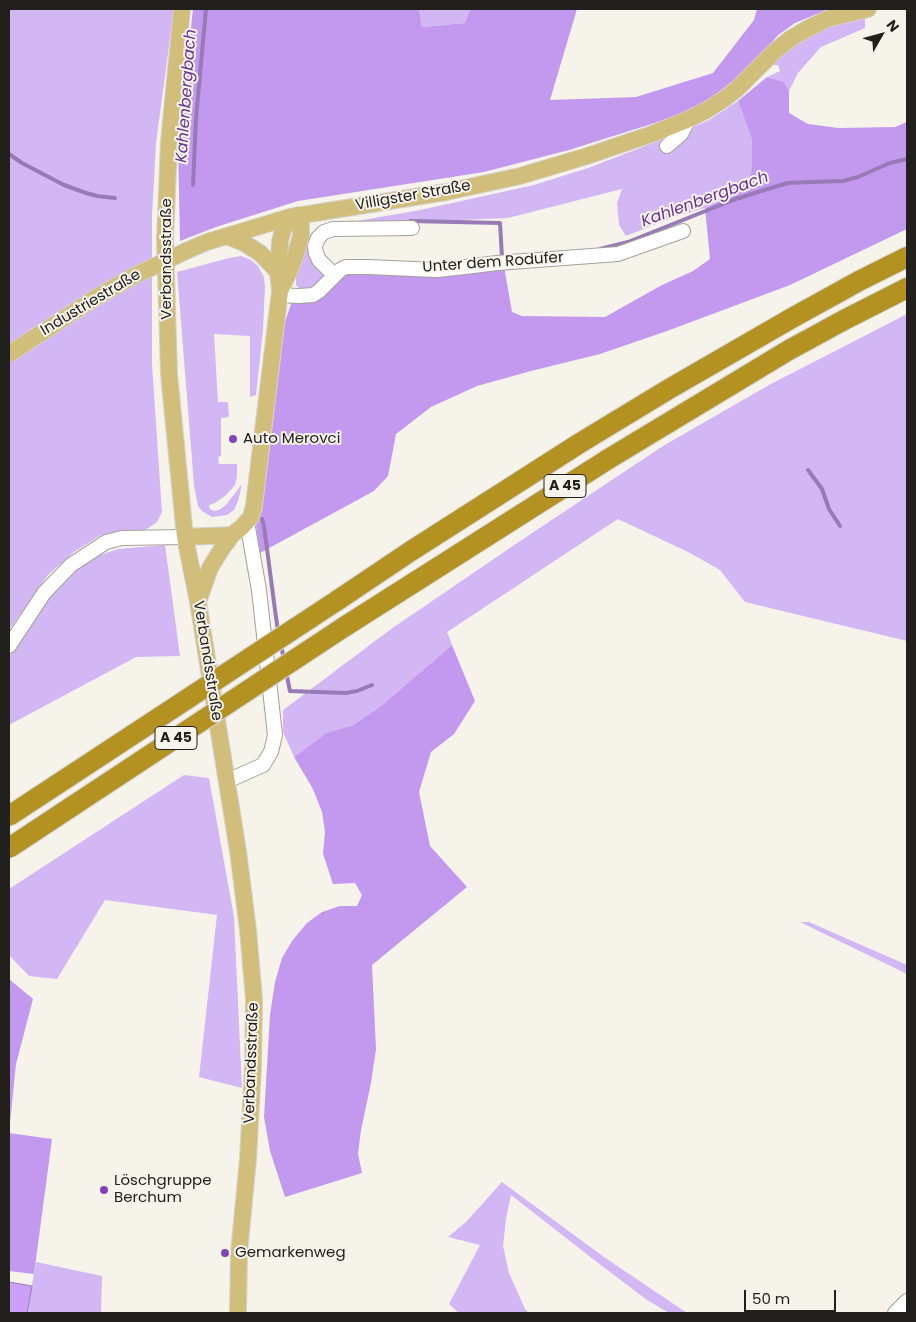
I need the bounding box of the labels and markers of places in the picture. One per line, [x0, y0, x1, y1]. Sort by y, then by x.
place label: Auto Merovci [243, 430, 340, 448]
marker: Auto Merovci [227, 433, 239, 445]
place label: Löschgruppe Berchum [114, 1172, 212, 1207]
marker: Löschgruppe Berchum [98, 1184, 110, 1196]
place label: Gemarkenweg [235, 1244, 346, 1262]
marker: Gemarkenweg [219, 1247, 231, 1259]

